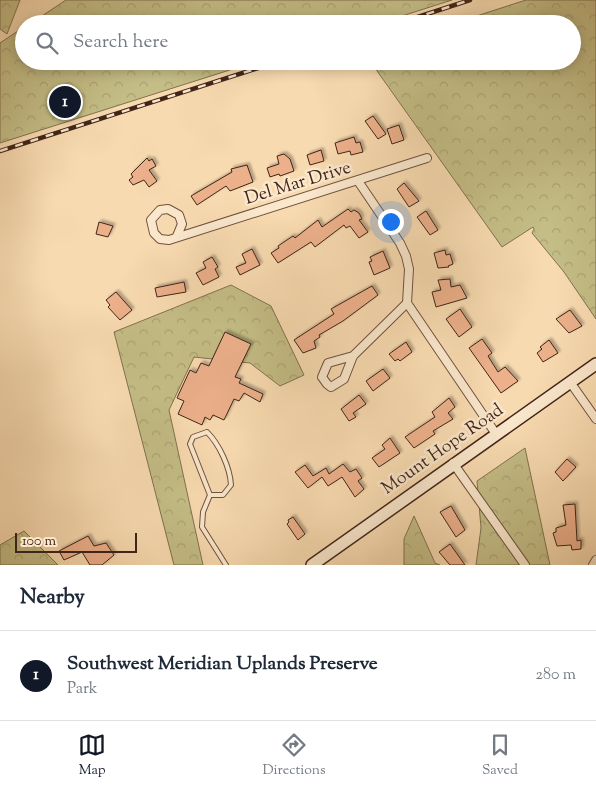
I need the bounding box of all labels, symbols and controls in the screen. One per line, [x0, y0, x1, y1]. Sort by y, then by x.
search box [15, 15, 581, 70]
icon: search [33, 29, 61, 57]
text: Search here [73, 29, 168, 56]
pin: 1 [49, 83, 81, 121]
street label: Del Mar Drive [242, 156, 354, 212]
your location [378, 209, 404, 235]
street label: Mount Hope Road [377, 398, 509, 502]
scale bar [15, 530, 138, 553]
text: 100 m [22, 532, 56, 552]
text: Nearby [20, 583, 85, 613]
text: Southwest Meridian Uplands Preserve [67, 651, 378, 678]
text: 1 [33, 664, 39, 687]
text: 280 m [535, 664, 576, 687]
text: Park [67, 678, 98, 701]
tab: Map [78, 731, 106, 781]
tab: Directions [262, 731, 326, 781]
tab: Saved [482, 731, 518, 781]

